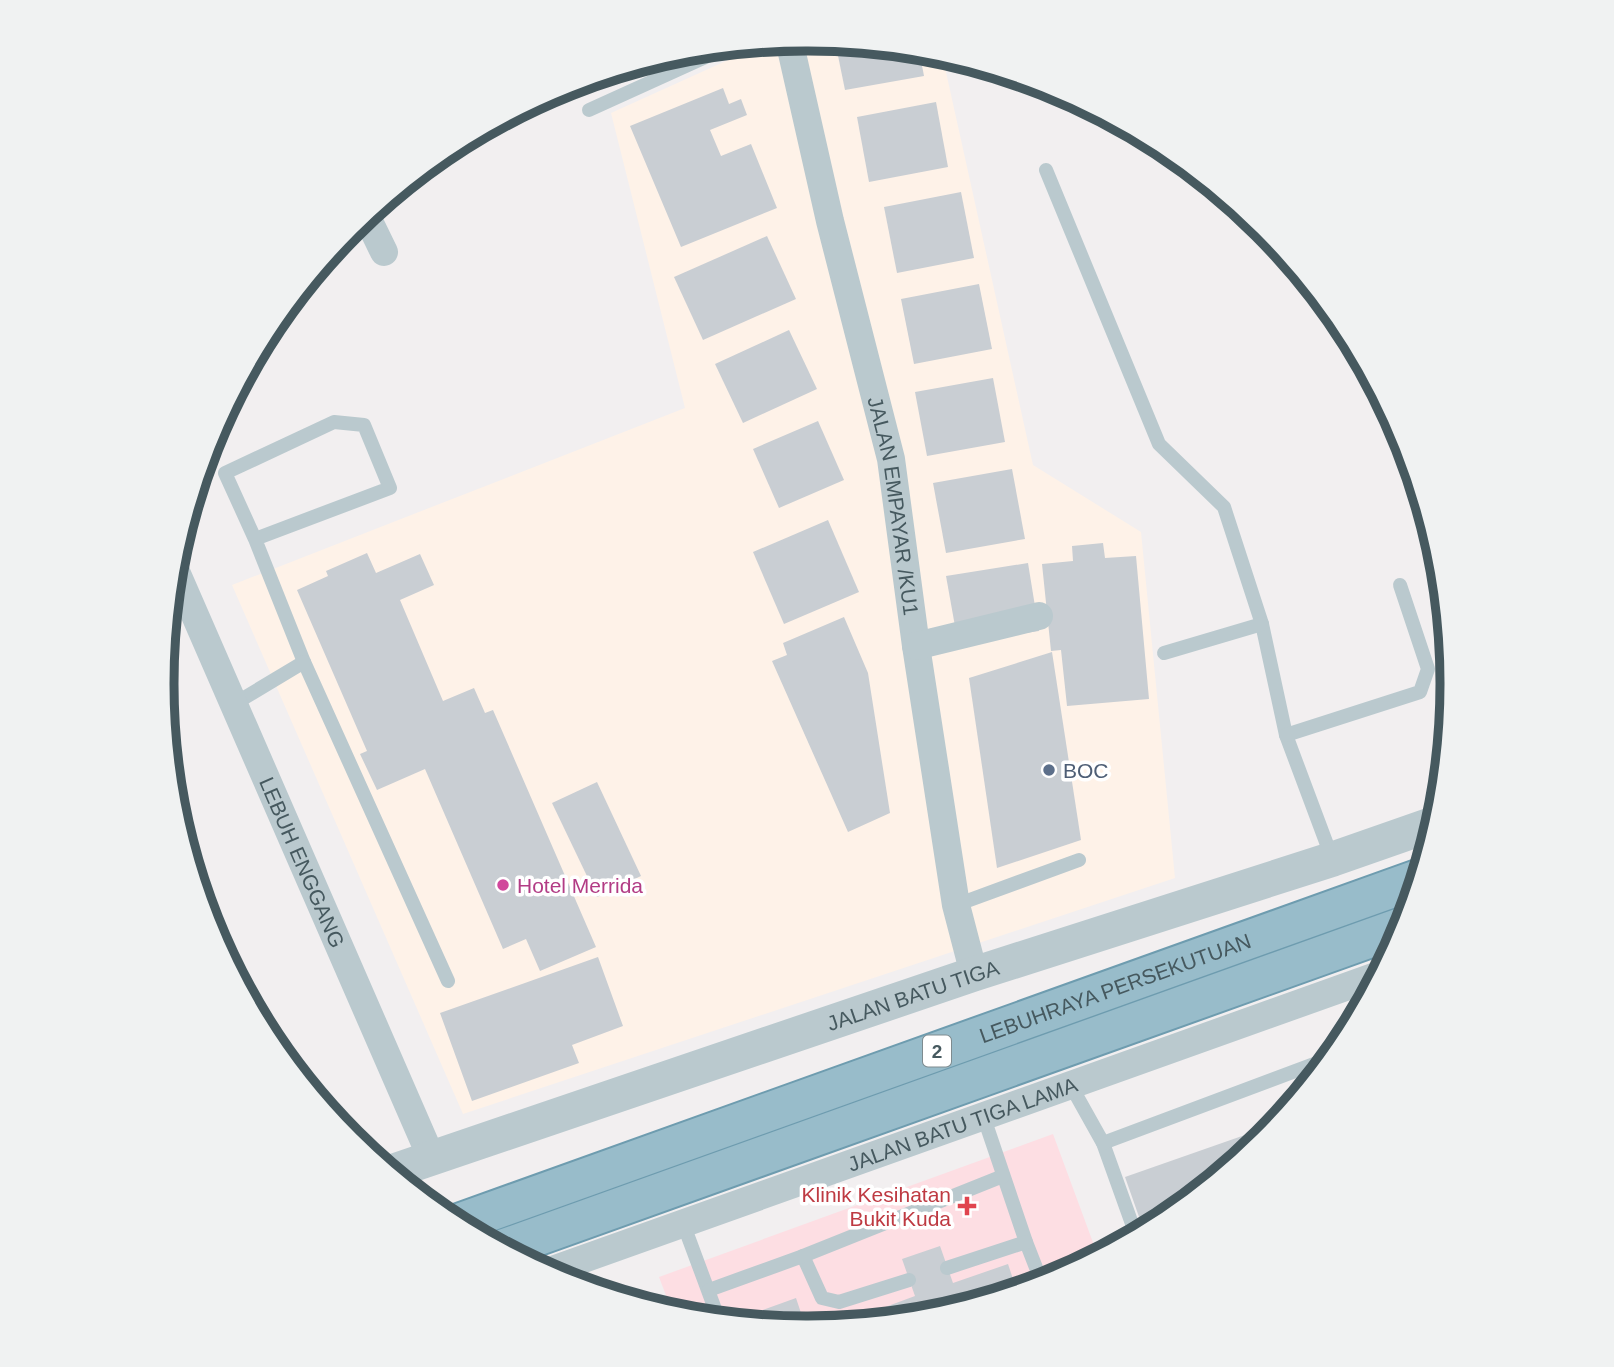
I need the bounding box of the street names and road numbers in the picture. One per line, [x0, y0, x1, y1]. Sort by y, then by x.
street label: JALAN EMPAYAR /KU1 [864, 394, 923, 617]
street label: LEBUH ENGGANG [255, 774, 350, 951]
street label: LEBUHRAYA PERSEKUTUAN [976, 929, 1254, 1047]
street label: JALAN BATU TIGA [824, 955, 1002, 1035]
road number: 2 [923, 1036, 951, 1066]
street label: JALAN BATU TIGA LAMA [844, 1072, 1080, 1175]

